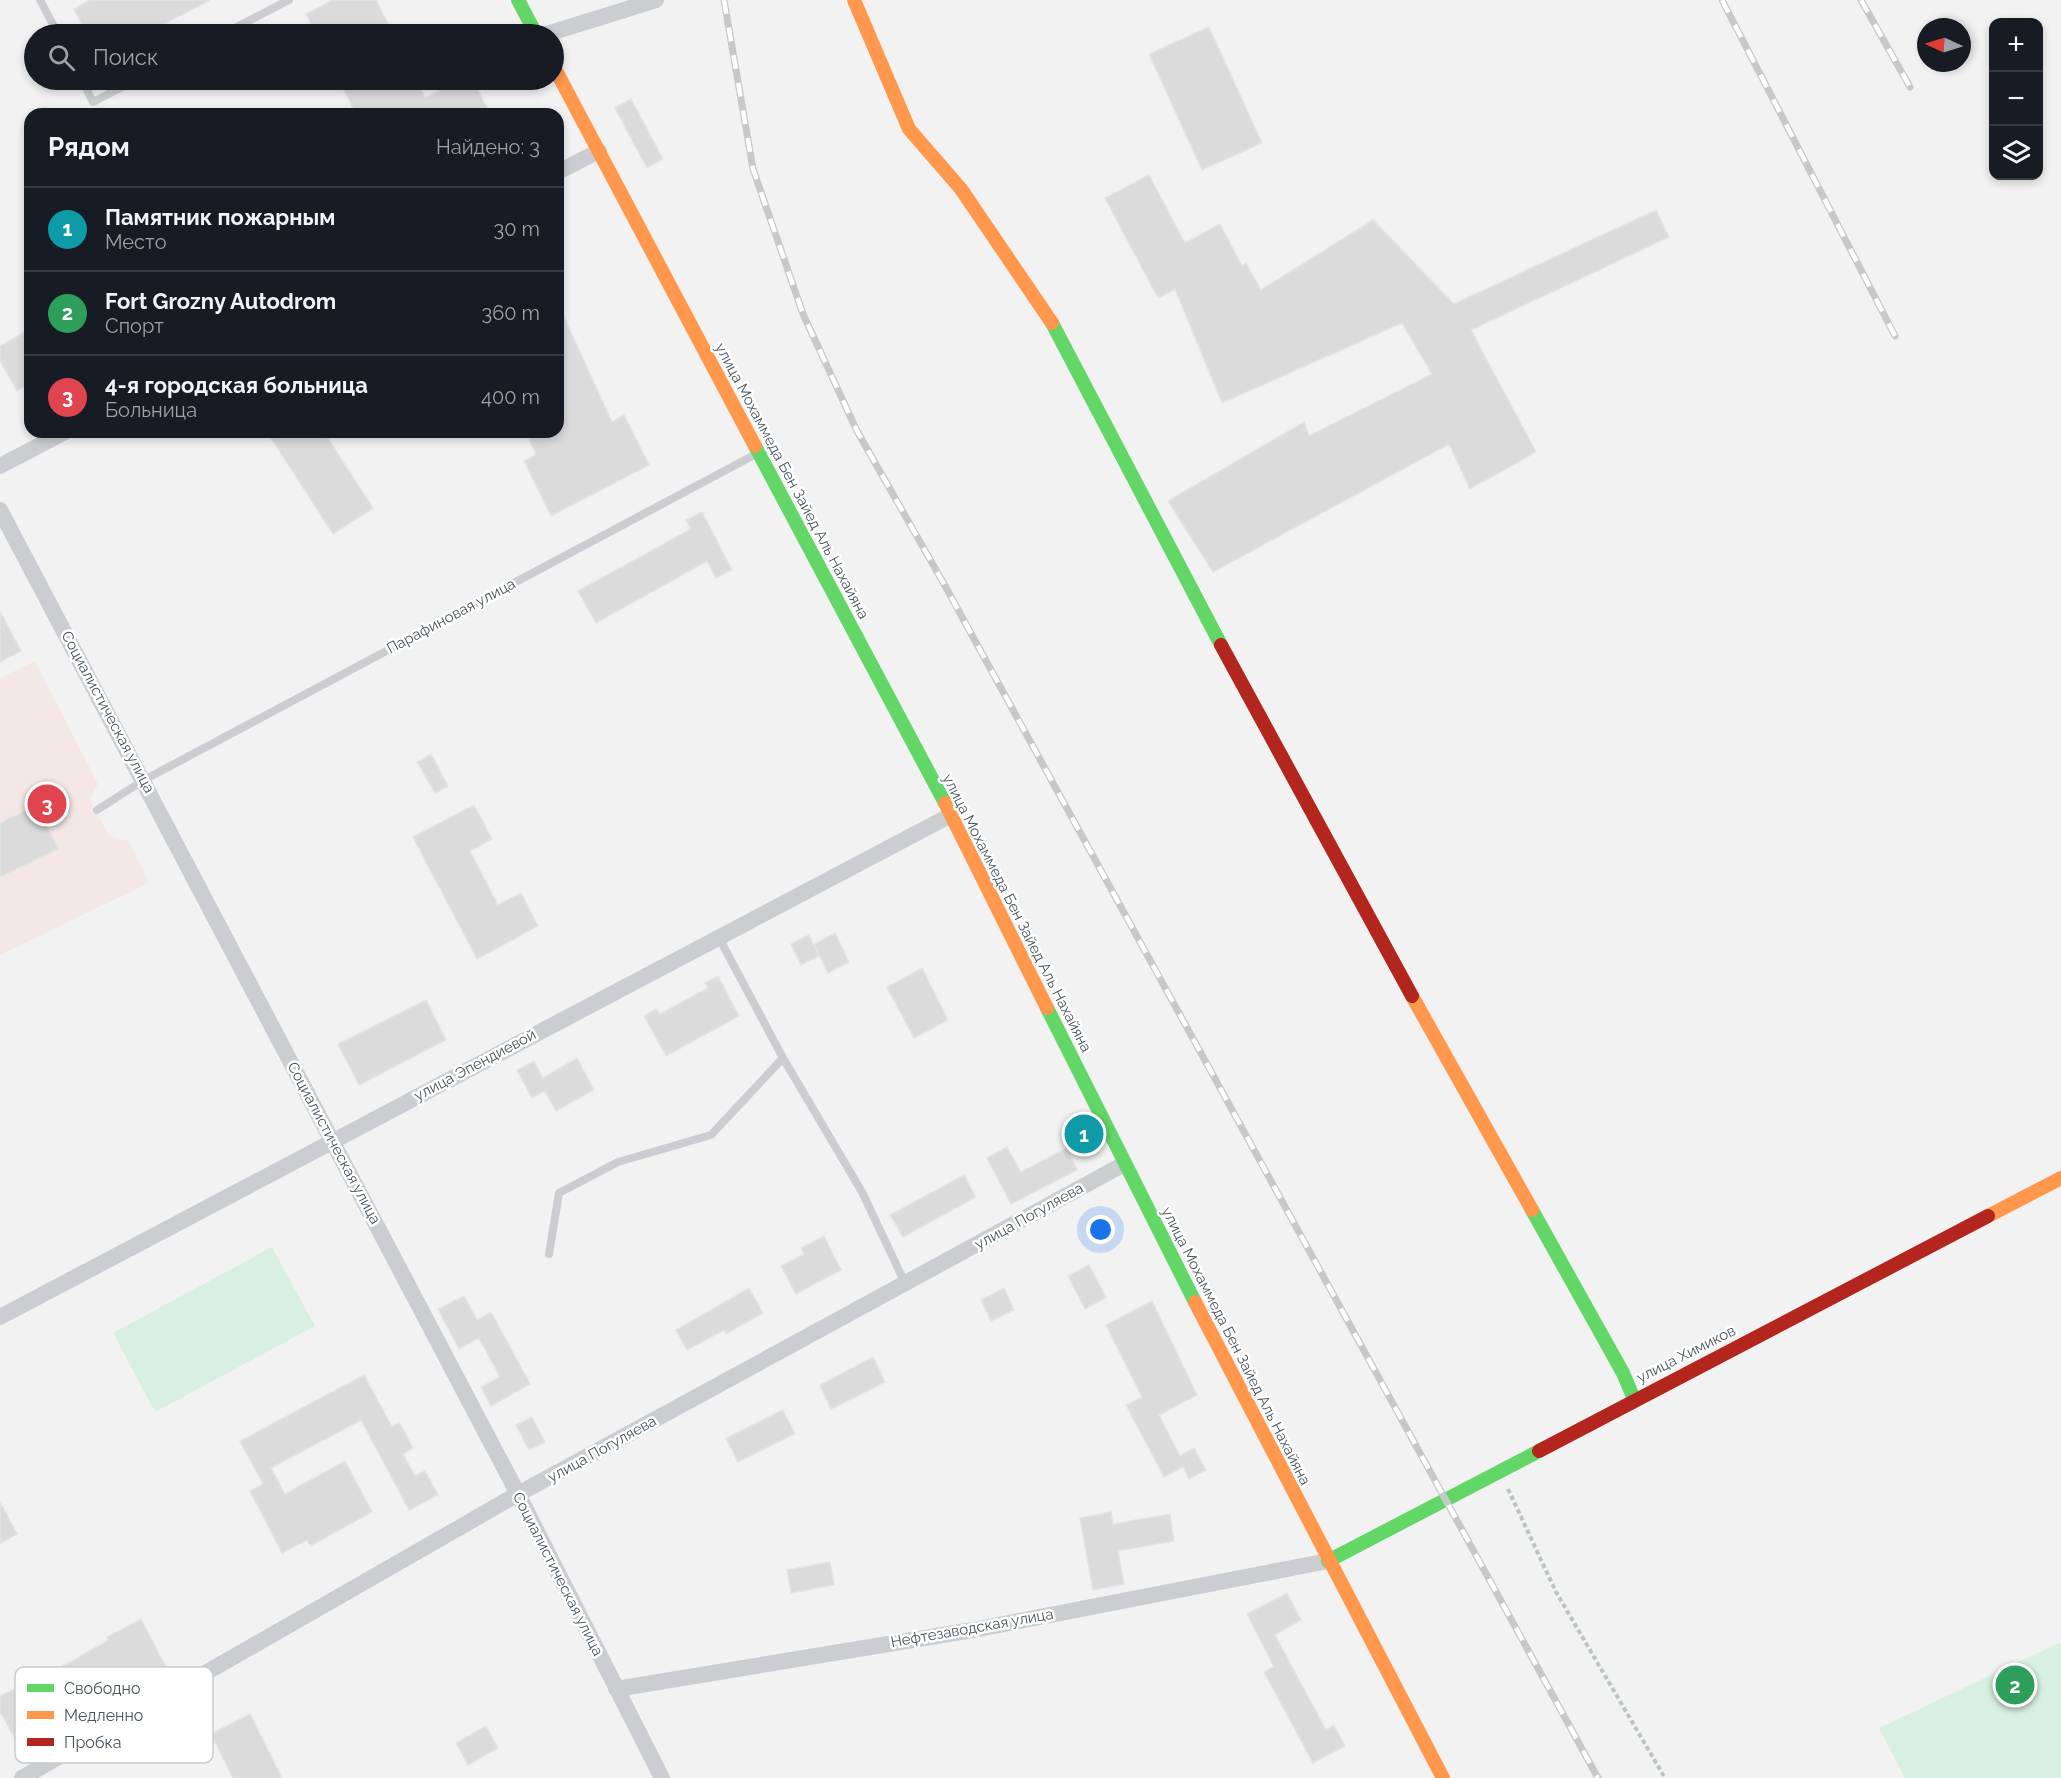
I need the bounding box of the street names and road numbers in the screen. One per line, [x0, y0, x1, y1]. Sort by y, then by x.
street label: улица Мохаммеда Бен Зайед Аль Нахайяна [711, 340, 873, 622]
street label: Парафиновая улица [384, 574, 518, 658]
street label: Социалистическая улица [58, 628, 158, 796]
street label: улица Мохаммеда Бен Зайед Аль Нахайяна [939, 771, 1095, 1055]
street label: улица Эпендиевой [411, 1025, 539, 1105]
street label: Социалистическая улица [284, 1059, 384, 1227]
street label: улица Погуляева [972, 1179, 1086, 1253]
street label: улица Мохаммеда Бен Зайед Аль Нахайяна [1158, 1204, 1314, 1488]
street label: улица Химиков [1634, 1321, 1738, 1387]
street label: улица Погуляева [545, 1412, 659, 1486]
street label: Социалистическая улица [509, 1489, 607, 1659]
street label: Нефтезаводская улица [889, 1605, 1055, 1651]

